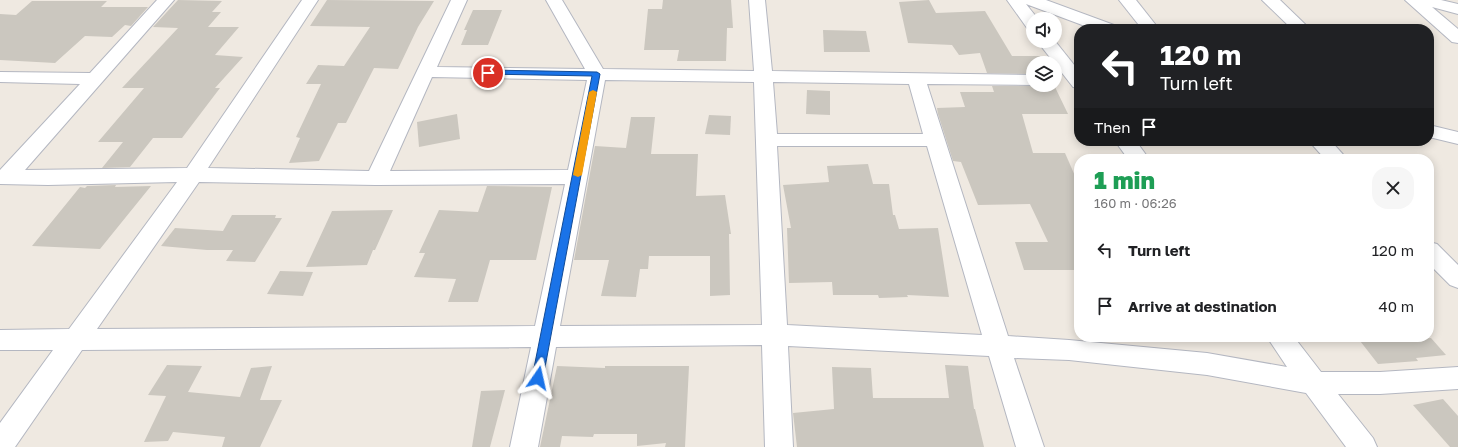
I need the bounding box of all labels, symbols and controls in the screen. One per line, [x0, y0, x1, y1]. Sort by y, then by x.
map controls [1026, 12, 1062, 92]
button: sound [1026, 12, 1062, 48]
text: 120 m [1160, 38, 1241, 71]
icon: left [1094, 40, 1146, 92]
pin [471, 56, 505, 90]
button: layers [1026, 56, 1062, 92]
icon: arrive [477, 62, 499, 84]
text: Turn left [1160, 72, 1233, 94]
icon: arrive [1138, 116, 1160, 138]
text: Then [1094, 118, 1130, 136]
text: 1 min [1094, 165, 1155, 194]
button: close [1372, 167, 1414, 209]
text: 160 m · 06:26 [1094, 195, 1177, 211]
icon: left [1094, 239, 1116, 261]
text: Turn left [1128, 241, 1190, 259]
text: 120 m [1372, 241, 1414, 259]
icon: arrive [1094, 295, 1116, 317]
text: Arrive at destination [1128, 297, 1277, 315]
text: 40 m [1379, 297, 1414, 315]
position arrow [517, 357, 559, 399]

